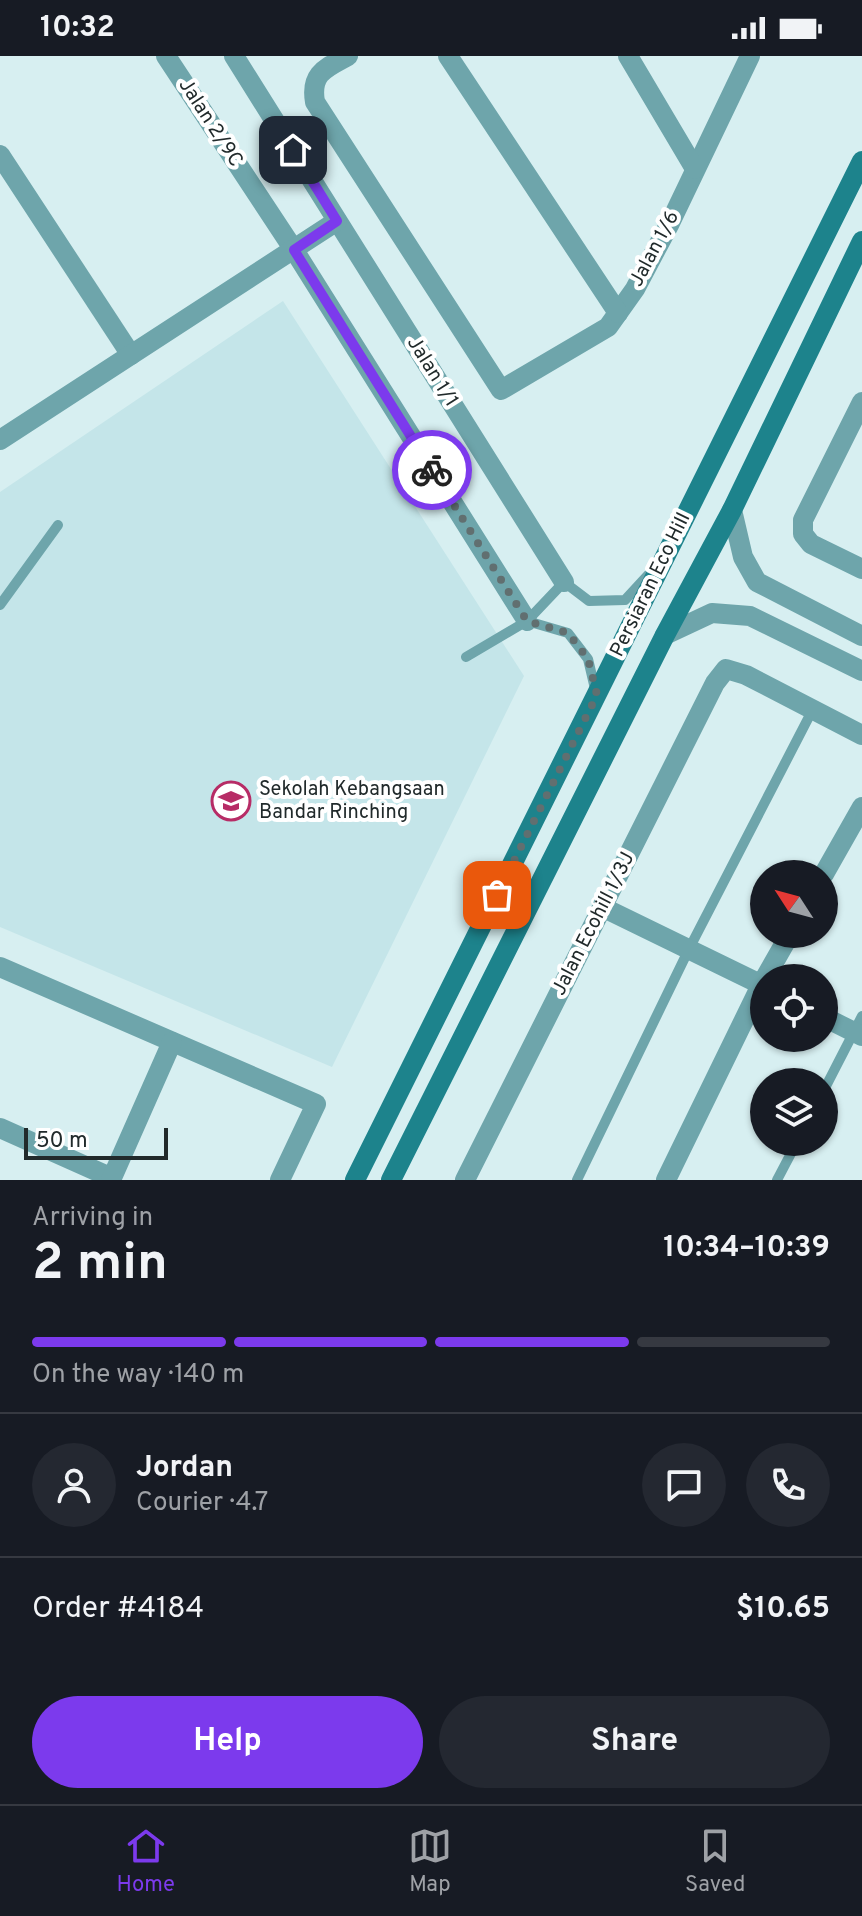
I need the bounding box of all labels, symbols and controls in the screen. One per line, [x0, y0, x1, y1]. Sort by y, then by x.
text: 10:32 [40, 10, 115, 47]
street label: Jalan 2/9C [172, 74, 248, 172]
pin [259, 116, 327, 184]
icon: home [271, 128, 315, 172]
street label: Jalan 1/6 [624, 206, 686, 292]
street label: Jalan 1/1 [400, 332, 464, 412]
courier [392, 430, 472, 510]
icon: bike [410, 448, 454, 492]
street label: Persiaran Eco Hill [605, 509, 697, 661]
place label: Sekolah Kebangsaan Bandar Rinching [259, 777, 445, 826]
school or university icon: Sekolah Kebangsaan Bandar Rinching [210, 780, 252, 822]
street label: Jalan Ecohill 1/3J [547, 848, 641, 1000]
north arrow [750, 860, 838, 948]
map controls [750, 860, 838, 1156]
pin [463, 861, 531, 929]
icon: bag [475, 873, 519, 917]
button: locate [750, 964, 838, 1052]
button: layers [750, 1068, 838, 1156]
scale bar [24, 1124, 168, 1160]
text: 50 m [36, 1128, 88, 1155]
text: Arriving in [32, 1202, 153, 1235]
text: 10:34–10:39 [663, 1230, 830, 1267]
text: 2 min [32, 1232, 168, 1298]
text: On the way · 140 m [32, 1359, 244, 1392]
button: person [32, 1443, 116, 1527]
button: chat [642, 1443, 726, 1527]
button: phone [746, 1443, 830, 1527]
text: Jordan [136, 1450, 233, 1487]
text: Courier · 4.7 [136, 1487, 268, 1520]
text: Order #4184 [32, 1591, 204, 1628]
text: $10.65 [736, 1591, 830, 1628]
button: Help [32, 1696, 423, 1788]
button: Share [439, 1696, 830, 1788]
tab: Home [117, 1824, 175, 1899]
tab: Map [408, 1824, 452, 1899]
tab: Saved [685, 1824, 745, 1899]

